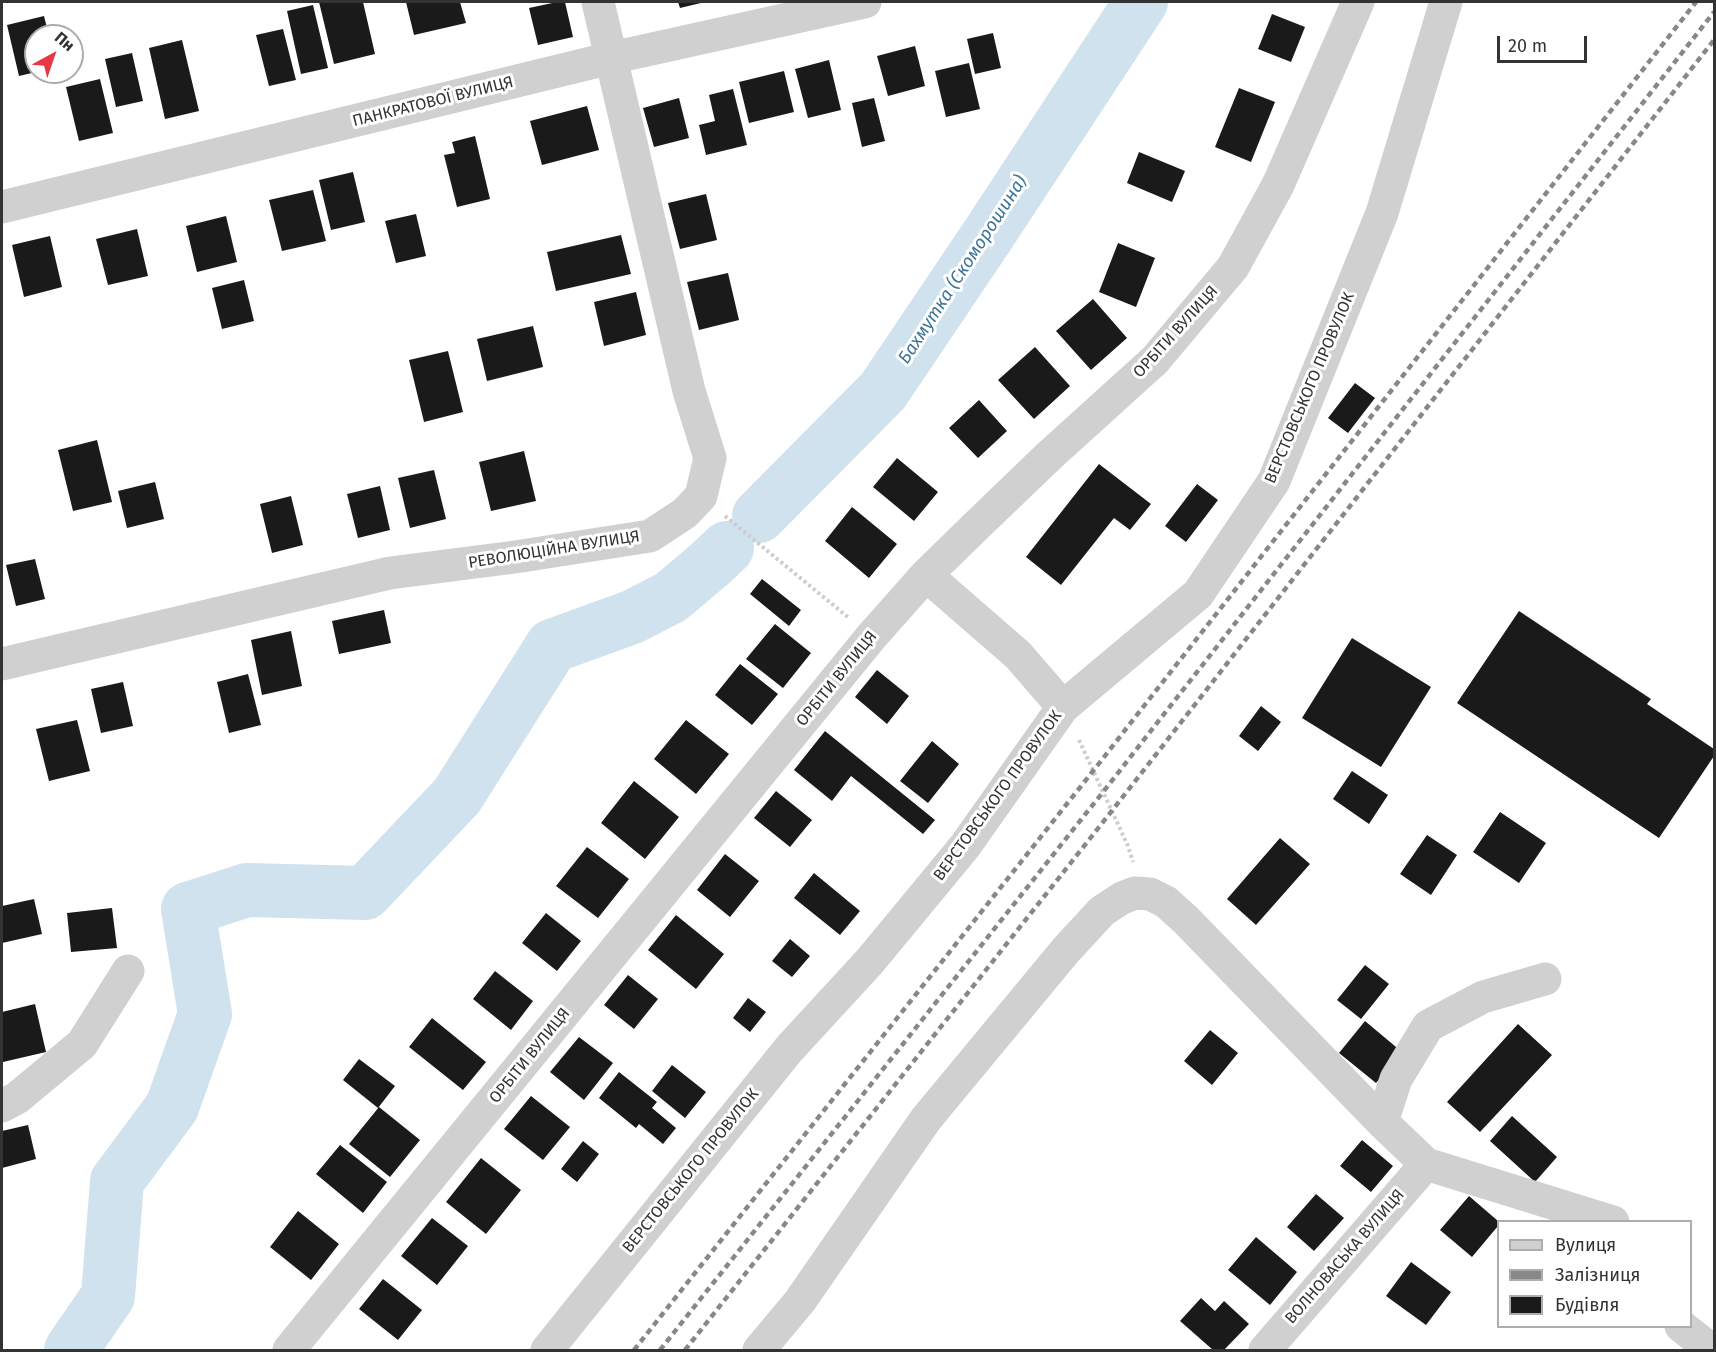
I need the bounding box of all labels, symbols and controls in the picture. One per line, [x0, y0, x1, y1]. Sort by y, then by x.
north arrow [24, 24, 84, 84]
scale bar [1500, 24, 1590, 62]
text: Пн [51, 28, 78, 55]
text: 20 m [1508, 35, 1547, 57]
street label: ПАНКРАТОВОЇ ВУЛИЦЯ [351, 73, 515, 131]
water label: Бахмутка (Скоморошина) [894, 172, 1032, 368]
street label: ОРБІТИ ВУЛИЦЯ [1130, 282, 1222, 382]
street label: ВЕРСТОВСЬКОГО ПРОВУЛОК [1261, 290, 1359, 486]
street label: РЕВОЛЮЦІЙНА ВУЛИЦЯ [467, 527, 641, 573]
street label: ОРБІТИ ВУЛИЦЯ [793, 627, 881, 731]
street label: ВЕРСТОВСЬКОГО ПРОВУЛОК [930, 707, 1066, 885]
street label: ОРБІТИ ВУЛИЦЯ [486, 1004, 574, 1108]
street label: ВЕРСТОВСЬКОГО ПРОВУЛОК [619, 1085, 763, 1257]
street label: ВОЛНОВАСЬКА ВУЛИЦЯ [1281, 1186, 1409, 1328]
legend [1497, 1220, 1692, 1328]
text: Вулиця [1555, 1234, 1616, 1256]
text: Залізниця [1555, 1264, 1641, 1286]
text: Будівля [1555, 1294, 1619, 1316]

